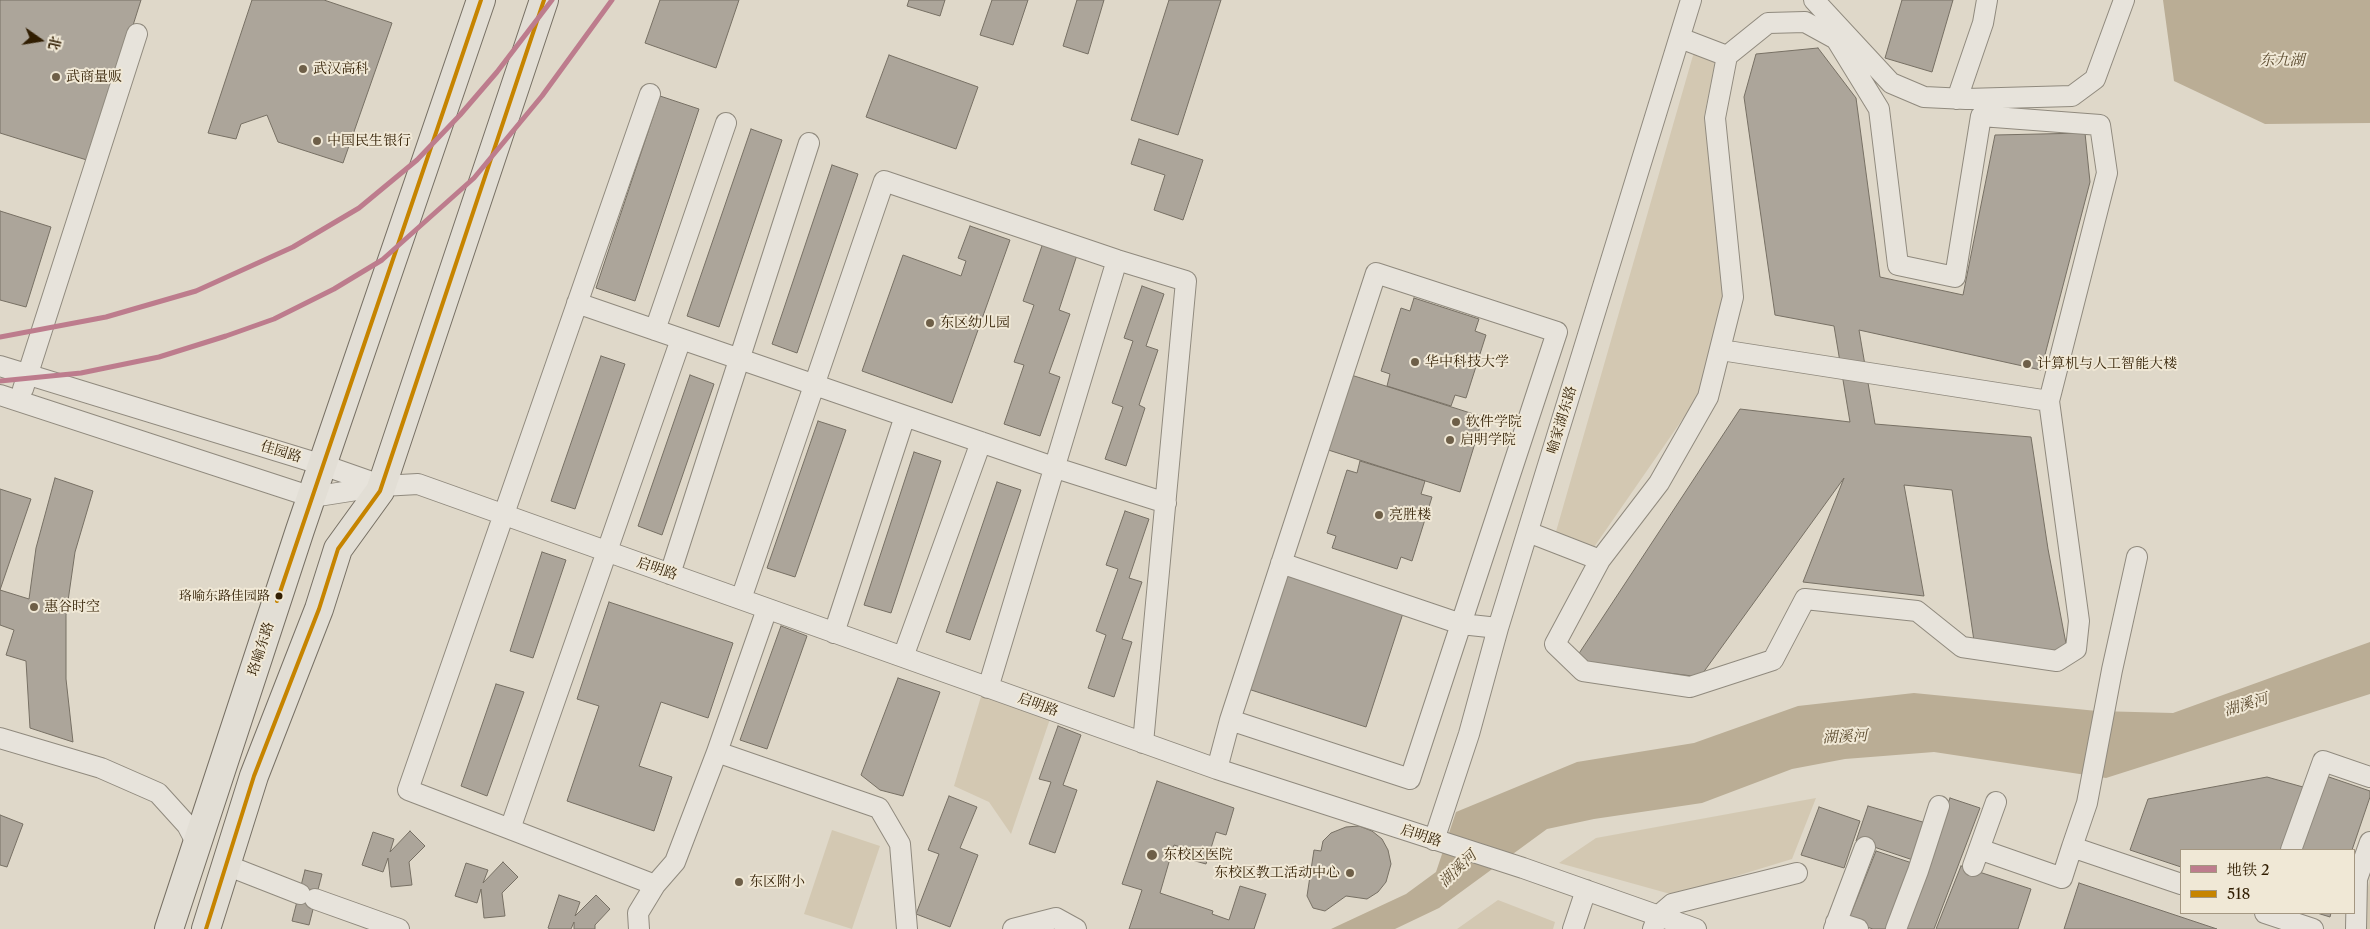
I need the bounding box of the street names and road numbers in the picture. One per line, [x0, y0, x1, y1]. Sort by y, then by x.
street label: 喻家湖东路 [1544, 384, 1580, 456]
street label: 佳园路 [258, 438, 304, 466]
street label: 启明路 [634, 554, 680, 584]
street label: 珞喻东路 [244, 620, 278, 678]
street label: 启明路 [1015, 690, 1061, 720]
street label: 启明路 [1398, 822, 1444, 850]

